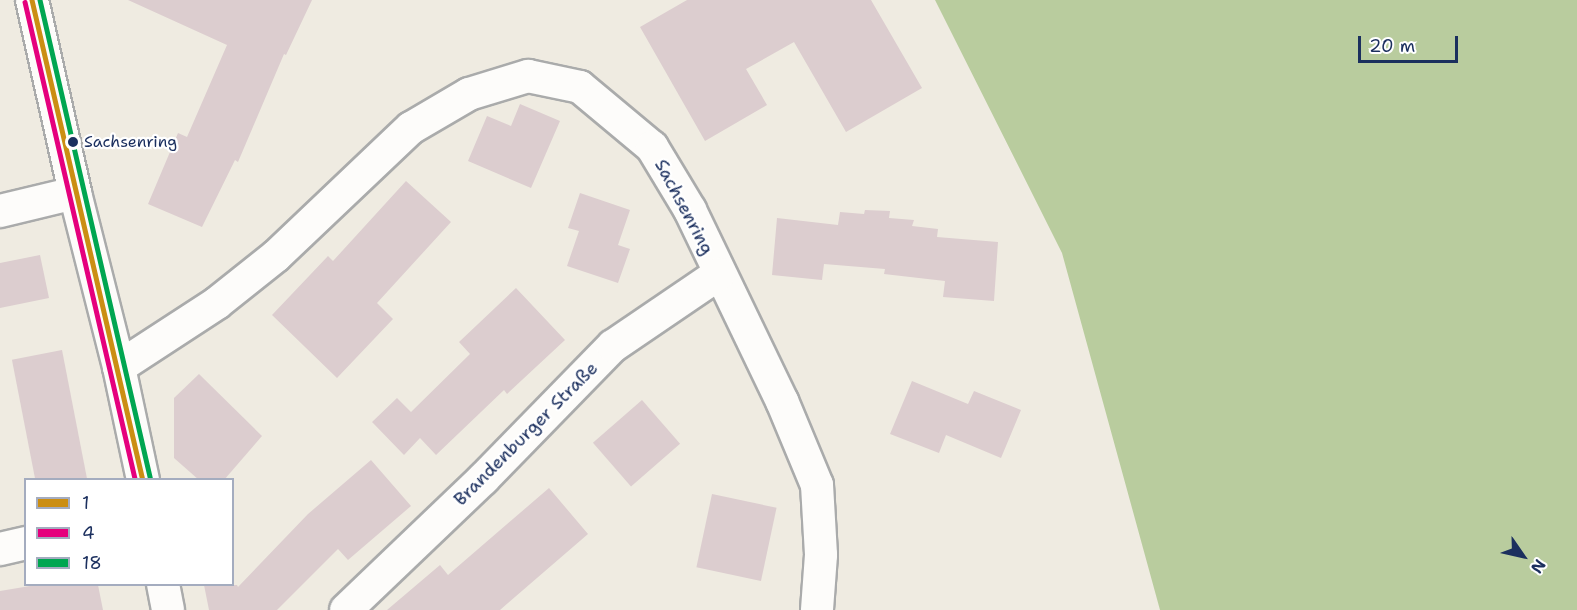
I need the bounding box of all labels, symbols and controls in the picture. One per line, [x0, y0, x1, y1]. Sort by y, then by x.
scale bar [1361, 24, 1462, 62]
text: 20 m [1369, 34, 1415, 58]
place label: Sachsenring [84, 132, 177, 152]
marker: Sachsenring [67, 136, 79, 148]
street label: Sachsenring [650, 156, 718, 258]
street label: Brandenburger Straße [450, 358, 602, 510]
legend [24, 478, 234, 586]
text: 1 [82, 491, 90, 515]
text: 4 [82, 521, 95, 545]
north arrow [1493, 526, 1553, 586]
text: 18 [82, 551, 102, 575]
text: N [1526, 555, 1551, 577]

